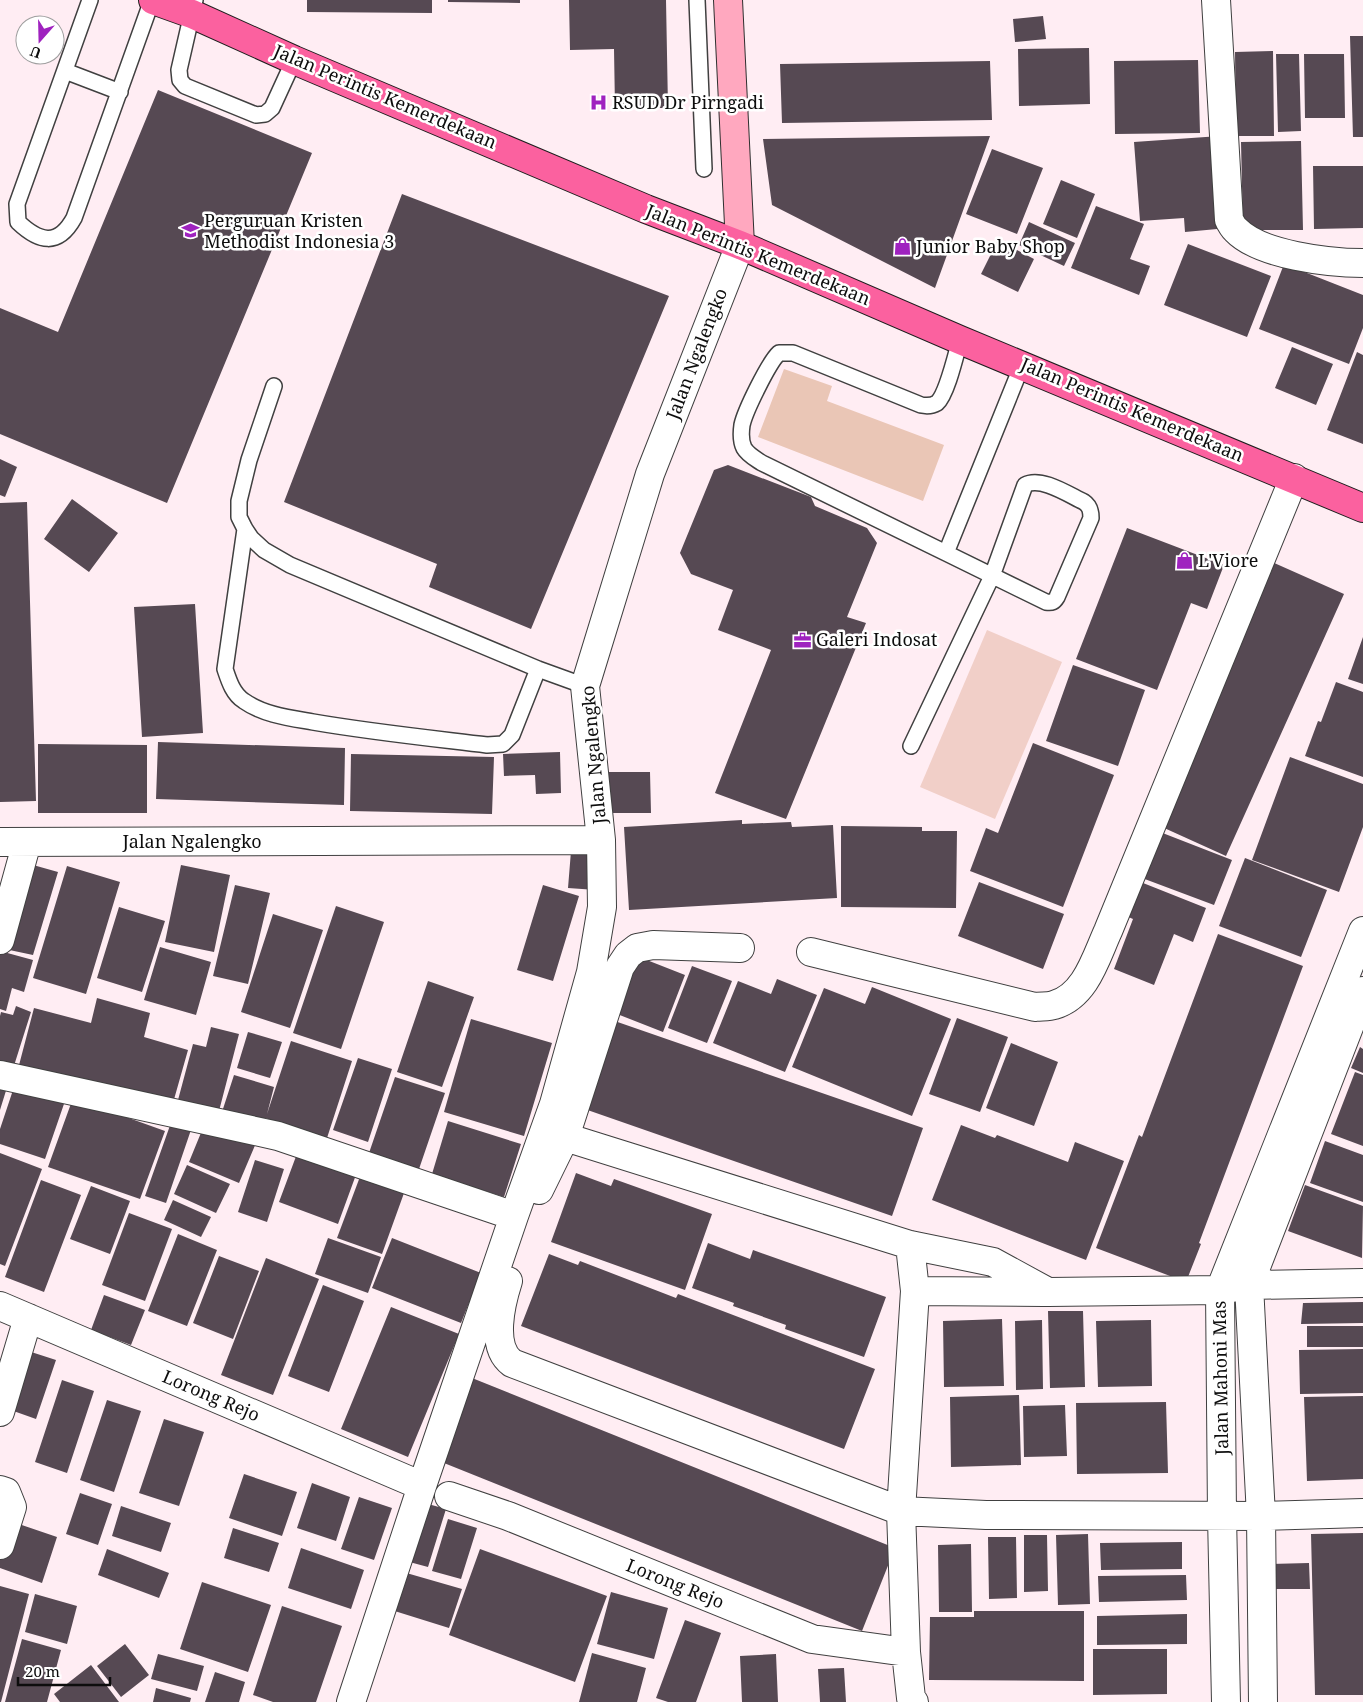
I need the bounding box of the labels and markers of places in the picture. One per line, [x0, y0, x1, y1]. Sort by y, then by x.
place label: RSUD Dr Pirngadi [612, 90, 764, 114]
hospital icon: RSUD Dr Pirngadi [588, 93, 608, 113]
place label: Perguruan Kristen Methodist Indonesia 3 [204, 208, 394, 253]
school or university icon: Perguruan Kristen Methodist Indonesia 3 [180, 221, 200, 241]
place label: Junior Baby Shop [915, 234, 1065, 258]
shop icon: Junior Baby Shop [892, 237, 912, 257]
place label: L'Viore [1198, 548, 1259, 572]
shop icon: L'Viore [1174, 551, 1194, 571]
place label: Galeri Indosat [816, 627, 937, 651]
office icon: Galeri Indosat [792, 630, 812, 650]

